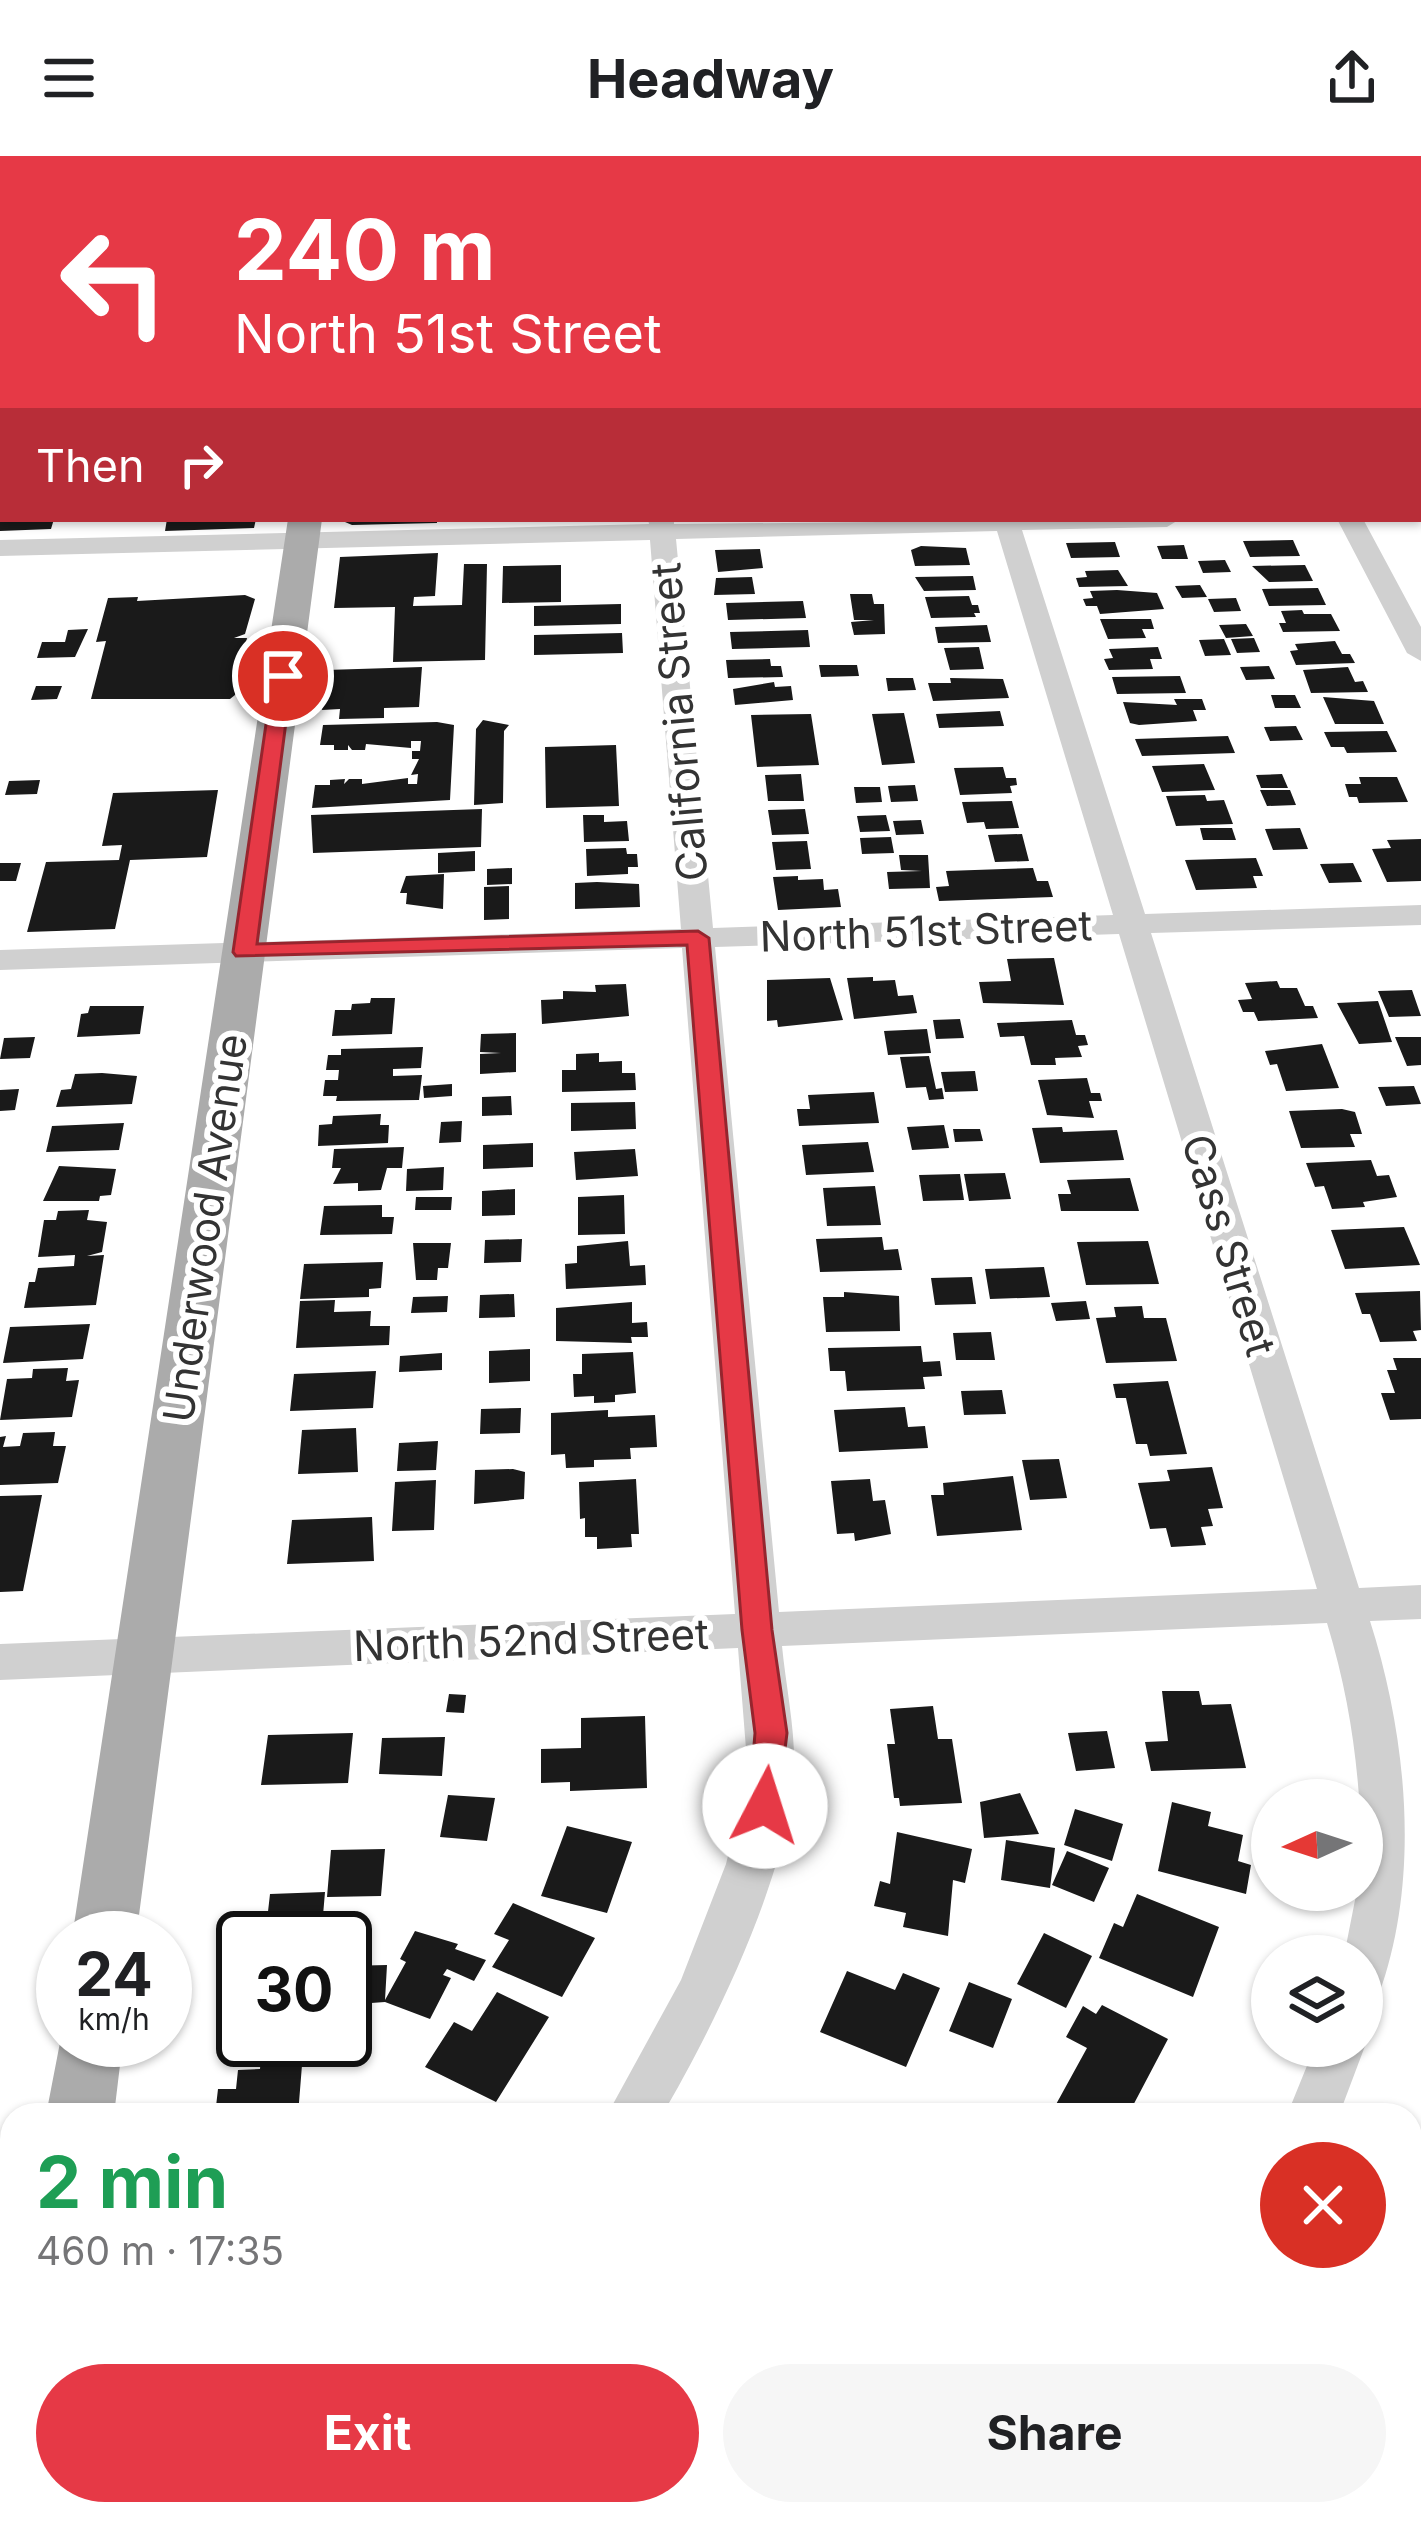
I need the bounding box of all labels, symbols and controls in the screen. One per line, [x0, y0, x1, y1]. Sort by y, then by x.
icon: menu [36, 45, 102, 111]
icon: share [1319, 45, 1385, 111]
text: Headway [587, 46, 834, 111]
text: 240 m [234, 199, 496, 300]
icon: left [36, 204, 192, 360]
text: North 51st Street [234, 301, 662, 366]
icon: right [168, 432, 234, 498]
text: Then [36, 438, 144, 493]
street label: California Street [639, 561, 718, 883]
pin [232, 625, 334, 727]
icon: arrive [250, 643, 316, 709]
street label: North 51st Street [759, 899, 1093, 962]
street label: Underwood Avenue [152, 1031, 257, 1425]
street label: Cass Street [1172, 1128, 1287, 1362]
street label: North 52nd Street [352, 1608, 710, 1671]
position arrow [702, 1743, 828, 1869]
north arrow [1251, 1779, 1383, 1911]
map controls [1251, 1779, 1383, 2067]
speed limit sign: 30 [216, 1911, 372, 2067]
button: layers [1251, 1935, 1383, 2067]
text: 24 [75, 1938, 153, 2010]
text: km/h [78, 2001, 150, 2037]
text: 2 min [36, 2138, 228, 2225]
button: close [1260, 2142, 1386, 2268]
text: 460 m · 17:35 [36, 2227, 284, 2274]
button: Exit [36, 2364, 699, 2502]
button: Share [723, 2364, 1386, 2502]

